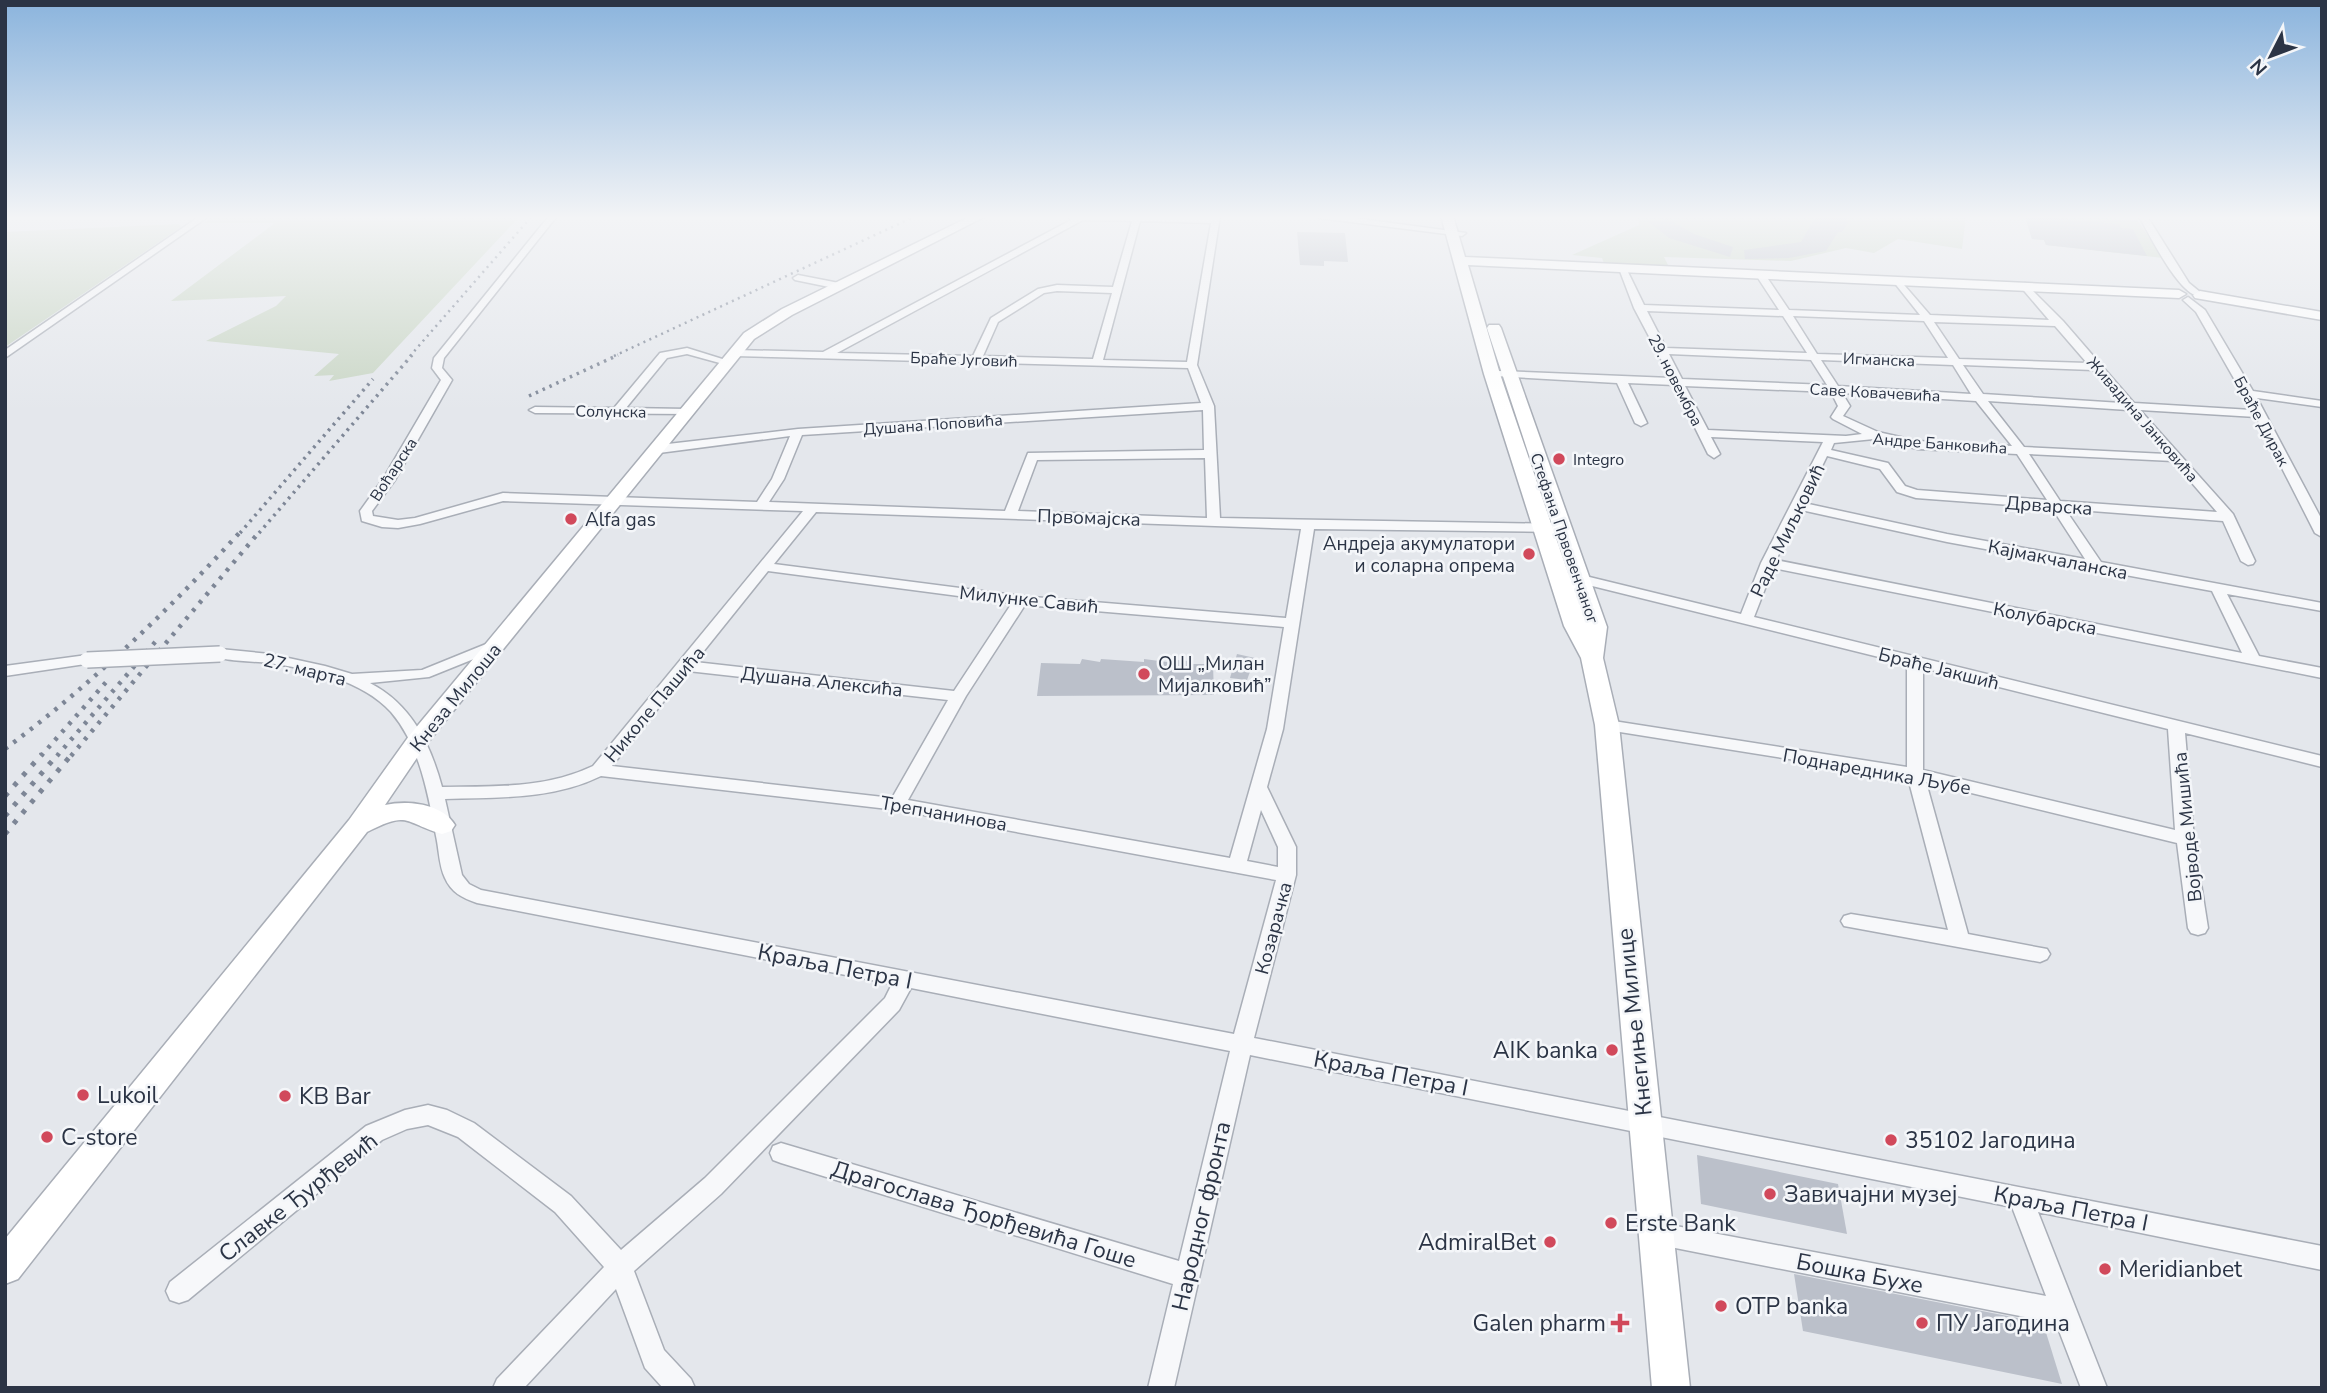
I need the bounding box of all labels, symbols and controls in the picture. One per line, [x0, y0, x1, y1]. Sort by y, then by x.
north arrow [2236, 21, 2306, 91]
text: N [2245, 53, 2274, 81]
street label: 29. новембра [1642, 331, 1708, 430]
street label: Браће Југовић [910, 347, 1018, 373]
street label: Игманска [1843, 348, 1915, 372]
street label: Живадина Јанковића [2082, 352, 2203, 487]
street label: Браће Дирак [2228, 373, 2294, 471]
street label: Саве Ковачевића [1809, 379, 1941, 407]
street label: Солунска [575, 400, 647, 424]
street label: Душана Поповића [863, 409, 1003, 441]
street label: Андре Банковића [1872, 428, 2008, 460]
street label: Воћарска [365, 433, 423, 506]
place label: Integro [1573, 449, 1624, 471]
street label: Стефана Првовенчаног [1525, 450, 1604, 627]
marker: Integro [1551, 451, 1567, 467]
street label: Раде Миљковић [1744, 459, 1831, 602]
street label: Дрварска [2005, 490, 2093, 522]
street label: Првомајска [1037, 503, 1141, 533]
place label: Alfa gas [585, 507, 656, 533]
marker: Alfa gas [563, 511, 579, 527]
place label: Андреја акумулатори и соларна опрема [1323, 531, 1515, 579]
street label: Кајмакчаланска [1986, 534, 2130, 586]
marker: Андреја акумулатори и соларна опрема [1521, 546, 1537, 562]
street label: Милунке Савић [958, 580, 1100, 620]
street label: Колубарска [1991, 596, 2099, 642]
street label: Кнеза Милоша [404, 638, 508, 757]
street label: Николе Пашића [598, 641, 711, 768]
street label: Браће Јакшић [1876, 641, 2002, 697]
street label: 27. марта [261, 647, 349, 693]
place label: ОШ „Милан Мијалковић” [1158, 651, 1272, 699]
street label: Душана Алексића [740, 661, 904, 703]
marker: ОШ „Милан Мијалковић” [1136, 666, 1152, 682]
street label: Поднаредника Љубе [1781, 743, 1973, 801]
street label: Војводе Мишића [2167, 751, 2209, 903]
street label: Трепчанинова [878, 790, 1009, 838]
street label: Козарачка [1249, 879, 1299, 977]
street label: Кнегиње Милице [1609, 926, 1660, 1117]
street label: Краља Петра I [755, 936, 915, 997]
place label: AIK banka [1493, 1035, 1598, 1066]
marker: AIK banka [1604, 1042, 1620, 1058]
street label: Краља Петра I [1311, 1043, 1471, 1104]
place label: Lukoil [97, 1080, 158, 1111]
place label: KB Bar [299, 1081, 372, 1112]
marker: Lukoil [75, 1087, 91, 1103]
marker: KB Bar [277, 1088, 293, 1104]
street label: Народног фронта [1165, 1118, 1238, 1314]
place label: C-store [61, 1122, 138, 1153]
street label: Славке Ђурђевић [212, 1125, 384, 1269]
place label: 35102 Јагодина [1905, 1125, 2076, 1156]
marker: C-store [39, 1129, 55, 1145]
marker: 35102 Јагодина [1883, 1132, 1899, 1148]
street label: Драгослава Ђорђевића Гоше [828, 1153, 1140, 1276]
street label: Краља Петра I [1991, 1178, 2151, 1239]
place label: Завичајни музеј [1784, 1179, 1957, 1210]
marker: Завичајни музеј [1762, 1186, 1778, 1202]
place label: Erste Bank [1625, 1208, 1736, 1239]
marker: Erste Bank [1603, 1215, 1619, 1231]
place label: AdmiralBet [1418, 1227, 1537, 1258]
marker: AdmiralBet [1542, 1234, 1558, 1250]
street label: Бошка Бухе [1794, 1246, 1926, 1301]
place label: Meridianbet [2119, 1254, 2243, 1285]
marker: Meridianbet [2097, 1261, 2113, 1277]
place label: OTP banka [1735, 1291, 1848, 1322]
marker: OTP banka [1713, 1298, 1729, 1314]
place label: Galen pharm [1473, 1308, 1606, 1339]
place label: ПУ Јагодина [1936, 1308, 2070, 1339]
marker: Galen pharm [1612, 1315, 1628, 1331]
marker: ПУ Јагодина [1914, 1315, 1930, 1331]

